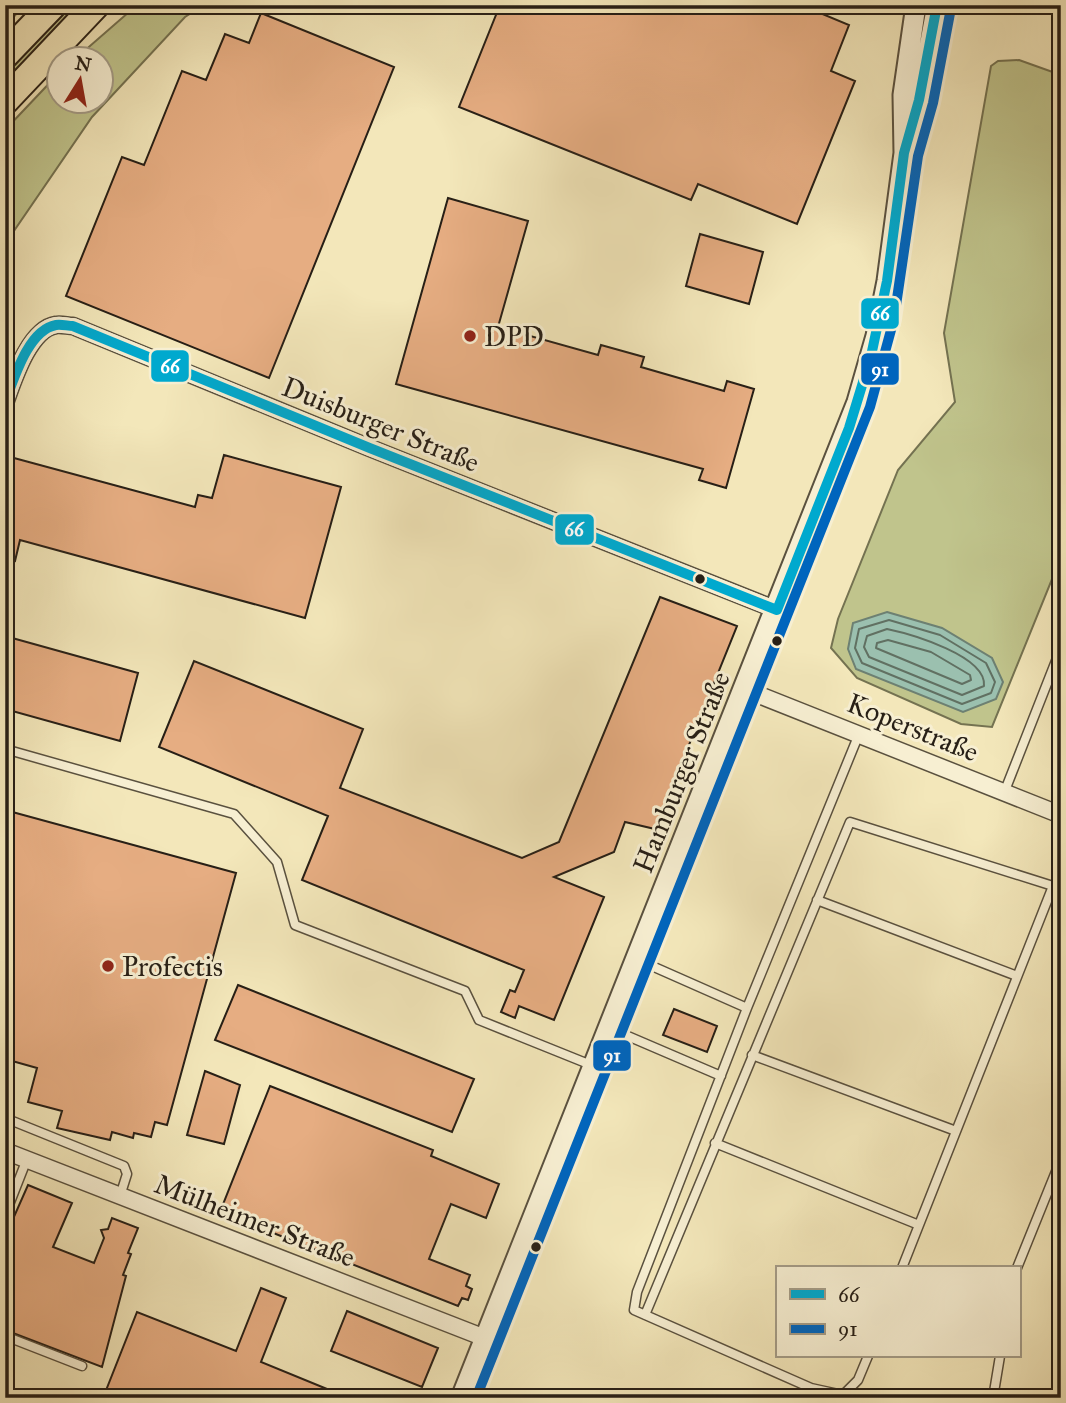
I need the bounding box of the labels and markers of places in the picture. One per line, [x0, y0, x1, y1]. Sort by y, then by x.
place label: DPD [484, 319, 544, 354]
marker: DPD [462, 328, 478, 344]
unlabelled marker [693, 572, 707, 586]
unlabelled marker [770, 634, 784, 648]
place label: Profectis [122, 949, 223, 984]
marker: Profectis [100, 958, 116, 974]
unlabelled marker [529, 1240, 543, 1254]

